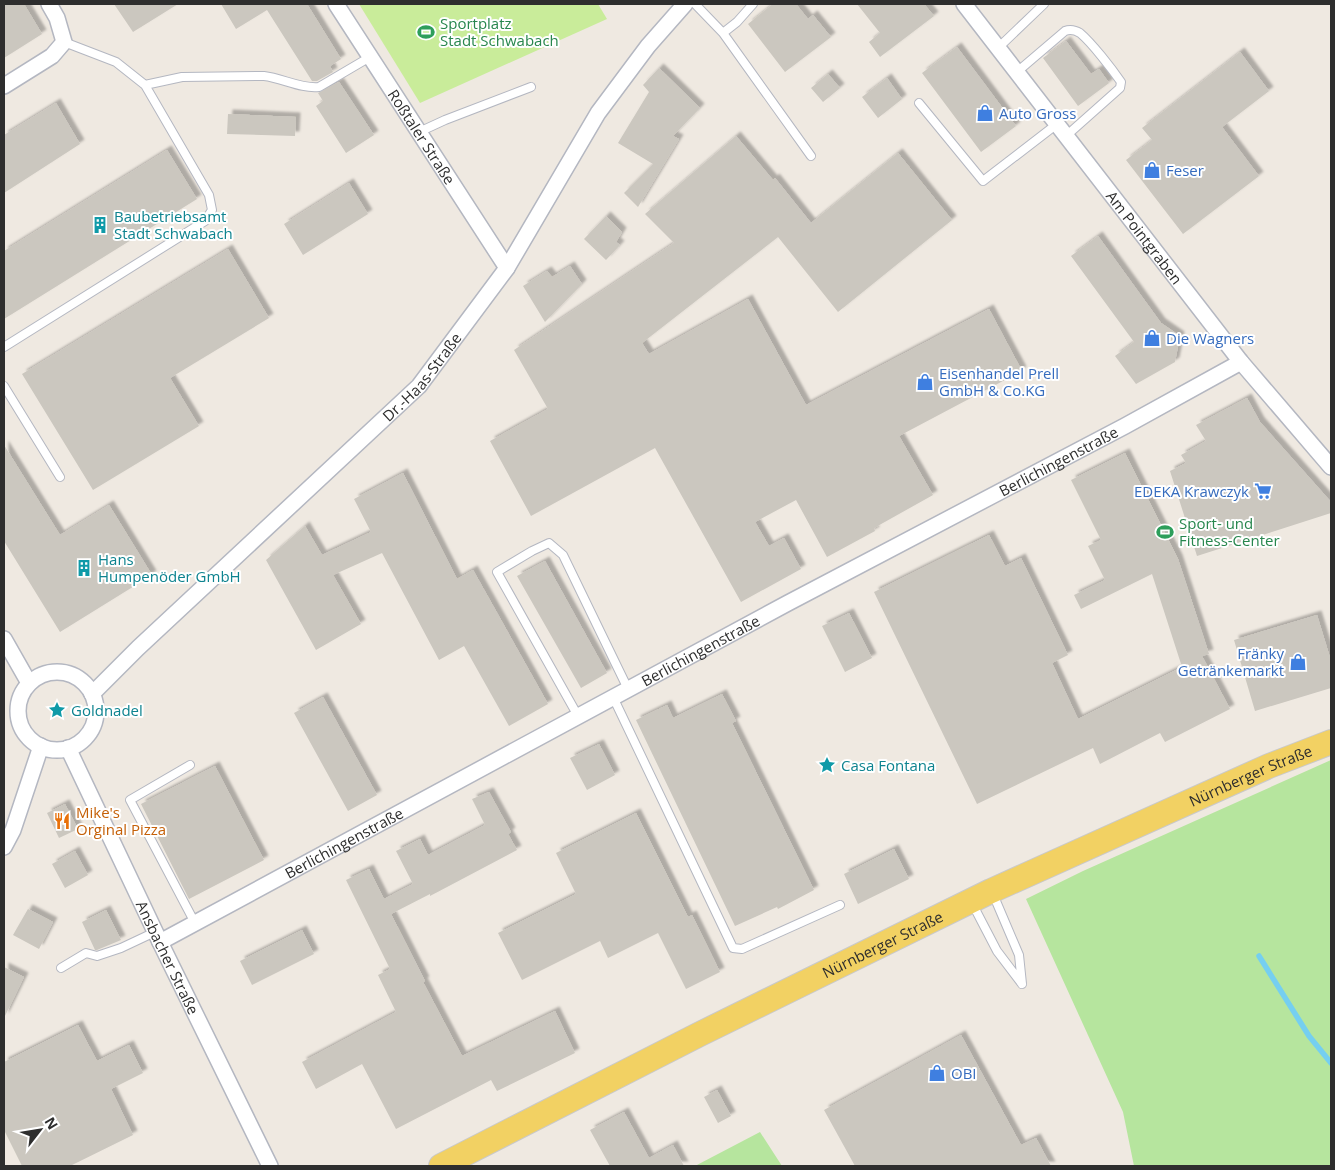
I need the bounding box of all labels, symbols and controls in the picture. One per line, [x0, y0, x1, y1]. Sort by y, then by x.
place label: Sportplatz Stadt Schwabach [440, 13, 559, 50]
sports icon: Sportplatz Stadt Schwabach [416, 22, 436, 42]
street label: Roßtaler Straße [384, 85, 460, 188]
shop icon: Auto Gross [975, 103, 995, 123]
place label: Auto Gross [999, 103, 1076, 123]
shop icon: Feser [1142, 160, 1162, 180]
place label: Feser [1166, 160, 1204, 180]
street label: Am Pointgraben [1102, 186, 1187, 288]
place label: Baubetriebsamt Stadt Schwabach [114, 206, 233, 243]
building icon: Baubetriebsamt Stadt Schwabach [90, 215, 110, 235]
street label: Dr.-Haas-Straße [378, 328, 466, 425]
shop icon: Die Wagners [1142, 328, 1162, 348]
place label: Die Wagners [1166, 328, 1254, 348]
place label: Eisenhandel Prell GmbH & Co.KG [939, 363, 1059, 400]
shop icon: Eisenhandel Prell GmbH & Co.KG [915, 372, 935, 392]
street label: Berlichingenstraße [995, 422, 1121, 501]
place label: EDEKA Krawczyk [1134, 481, 1249, 501]
supermarket icon: EDEKA Krawczyk [1253, 481, 1273, 501]
place label: Sport- und Fitness-Center [1179, 513, 1280, 550]
sports icon: Sport- und Fitness-Center [1155, 522, 1175, 542]
place label: Hans Humpenöder GmbH [98, 549, 241, 586]
building icon: Hans Humpenöder GmbH [74, 558, 94, 578]
street label: Berlichingenstraße [638, 610, 763, 690]
place label: Fränky Getränkemarkt [1178, 643, 1284, 680]
shop icon: Fränky Getränkemarkt [1288, 652, 1308, 672]
place icon: Goldnadel [47, 700, 67, 720]
place label: Goldnadel [71, 700, 143, 720]
street label: Nürnberger Straße [1186, 740, 1315, 811]
place icon: Casa Fontana [817, 755, 837, 775]
place label: Casa Fontana [841, 755, 935, 775]
place label: Mike's Orginal Pizza [76, 802, 166, 839]
street label: Berlichingenstraße [281, 803, 407, 883]
restaurant icon: Mike's Orginal Pizza [52, 811, 72, 831]
street label: Ansbacher Straße [132, 897, 204, 1018]
street label: Nürnberger Straße [819, 906, 946, 982]
shop icon: OBI [927, 1063, 947, 1083]
place label: OBI [951, 1063, 977, 1083]
north arrow [15, 1105, 65, 1155]
text: N [40, 1113, 63, 1133]

